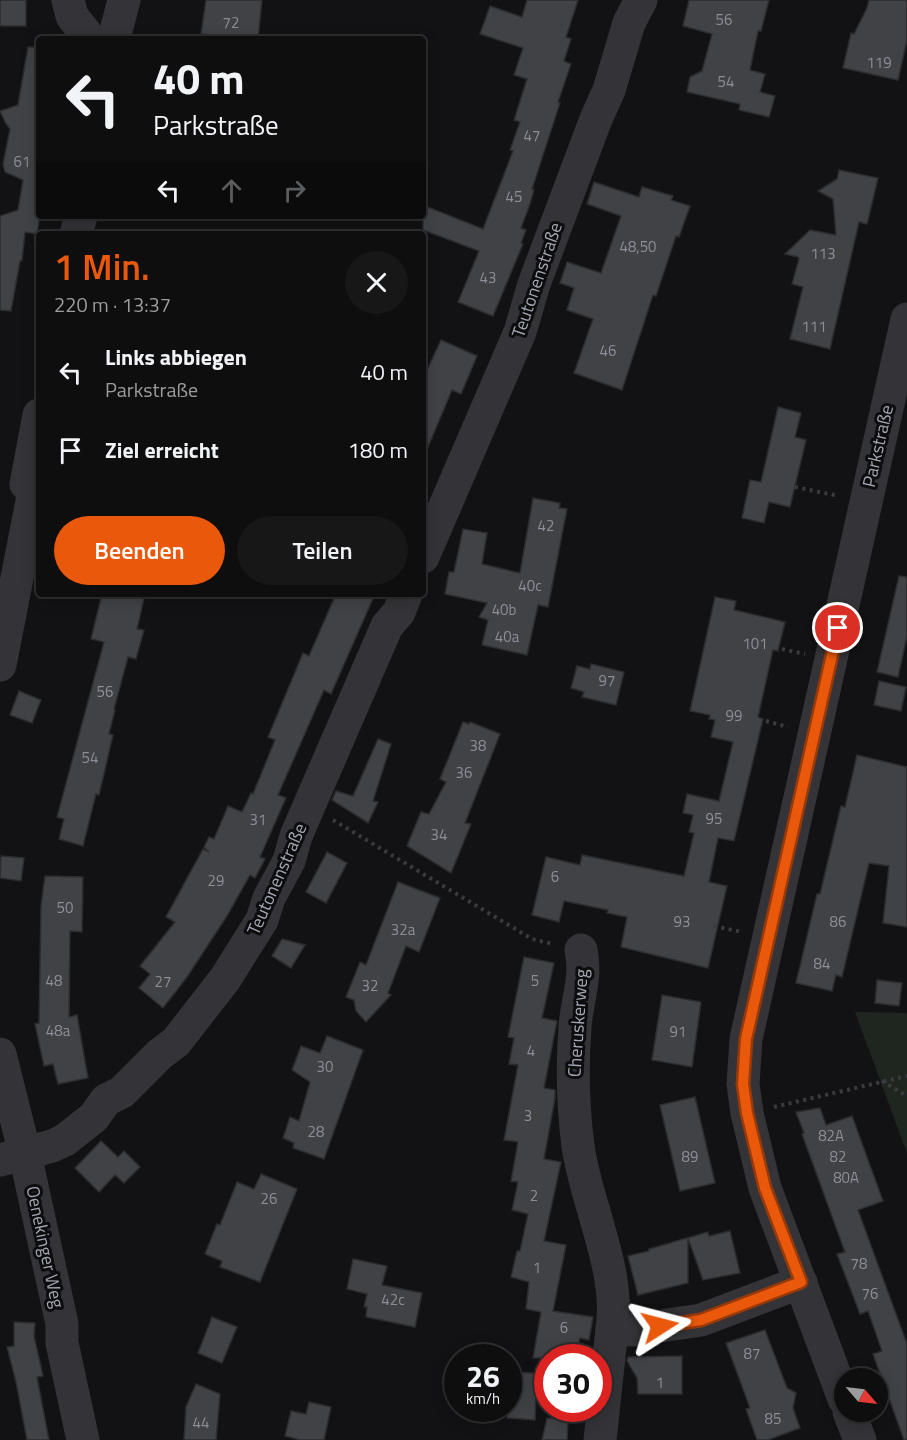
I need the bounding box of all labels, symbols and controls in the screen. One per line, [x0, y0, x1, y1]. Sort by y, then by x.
house number: 56 [716, 8, 732, 31]
house number: 72 [223, 11, 239, 34]
text: 40 m [153, 46, 245, 110]
house number: 119 [866, 51, 892, 74]
icon: left [54, 60, 132, 138]
house number: 54 [718, 70, 734, 93]
text: Parkstraße [153, 104, 279, 145]
house number: 47 [524, 124, 540, 147]
house number: 61 [14, 150, 30, 173]
icon: left [152, 174, 185, 207]
icon: ahead [215, 174, 248, 207]
icon: right [278, 174, 311, 207]
house number: 45 [506, 185, 522, 208]
street label: Teutonenstraße [504, 219, 569, 341]
house number: 48,50 [620, 235, 656, 258]
text: 1 Min. [54, 239, 150, 294]
house number: 113 [810, 242, 836, 265]
button: close [345, 251, 408, 314]
house number: 43 [480, 266, 496, 289]
text: 220 m · 13:37 [54, 289, 171, 320]
house number: 111 [801, 315, 827, 338]
house number: 46 [600, 339, 616, 362]
text: Links abbiegen [105, 340, 247, 374]
text: 40 m [360, 355, 408, 389]
icon: left [54, 356, 87, 389]
text: Parkstraße [105, 374, 198, 405]
street label: Parkstraße [855, 402, 900, 490]
text: Ziel erreicht [105, 433, 219, 467]
text: 180 m [348, 433, 408, 467]
icon: arrive [54, 434, 87, 467]
house number: 42 [538, 514, 554, 537]
button: Beenden [54, 516, 225, 585]
button: Teilen [237, 516, 408, 585]
house number: 40c [518, 574, 542, 597]
house number: 40b [492, 598, 516, 621]
pin [812, 602, 863, 653]
icon: arrive [821, 611, 854, 644]
house number: 40a [495, 625, 520, 648]
house number: 101 [742, 632, 768, 655]
house number: 97 [599, 669, 615, 692]
house number: 56 [97, 680, 113, 703]
house number: 99 [726, 704, 742, 727]
house number: 38 [470, 734, 486, 757]
house number: 54 [82, 746, 98, 769]
house number: 36 [456, 761, 472, 784]
house number: 95 [706, 807, 722, 830]
house number: 31 [250, 808, 266, 831]
street label: Teutonenstraße [240, 818, 313, 939]
house number: 34 [431, 823, 447, 846]
house number: 6 [551, 865, 559, 888]
house number: 29 [208, 869, 224, 892]
house number: 50 [57, 896, 73, 919]
house number: 93 [674, 910, 690, 933]
house number: 86 [830, 910, 846, 933]
house number: 32a [391, 918, 416, 941]
house number: 84 [814, 952, 830, 975]
street label: Cheruskerweg [560, 968, 595, 1078]
house number: 48 [46, 969, 62, 992]
house number: 5 [531, 969, 539, 992]
house number: 27 [155, 970, 171, 993]
house number: 32 [362, 974, 378, 997]
house number: 48a [46, 1019, 71, 1042]
house number: 91 [670, 1020, 686, 1043]
house number: 4 [527, 1039, 535, 1062]
house number: 30 [317, 1055, 333, 1078]
house number: 3 [524, 1104, 532, 1127]
house number: 28 [308, 1120, 324, 1143]
house number: 82A [818, 1124, 844, 1147]
house number: 89 [682, 1145, 698, 1168]
house number: 82 [830, 1145, 846, 1168]
house number: 80A [833, 1166, 859, 1189]
street label: Oenekinger Weg [19, 1183, 72, 1311]
house number: 2 [530, 1184, 538, 1207]
house number: 26 [261, 1187, 277, 1210]
house number: 78 [851, 1252, 867, 1275]
house number: 1 [533, 1256, 541, 1279]
house number: 76 [862, 1282, 878, 1305]
house number: 42c [381, 1288, 405, 1311]
position arrow [628, 1294, 692, 1358]
house number: 6 [560, 1316, 568, 1339]
house number: 87 [744, 1342, 760, 1365]
speed limit sign: 30 [534, 1344, 612, 1422]
text: 26 [466, 1353, 500, 1399]
north arrow [834, 1368, 888, 1422]
map controls [834, 1368, 888, 1422]
house number: 1 [656, 1371, 664, 1394]
text: km/h [466, 1387, 500, 1410]
house number: 85 [765, 1407, 781, 1430]
house number: 44 [193, 1411, 209, 1434]

